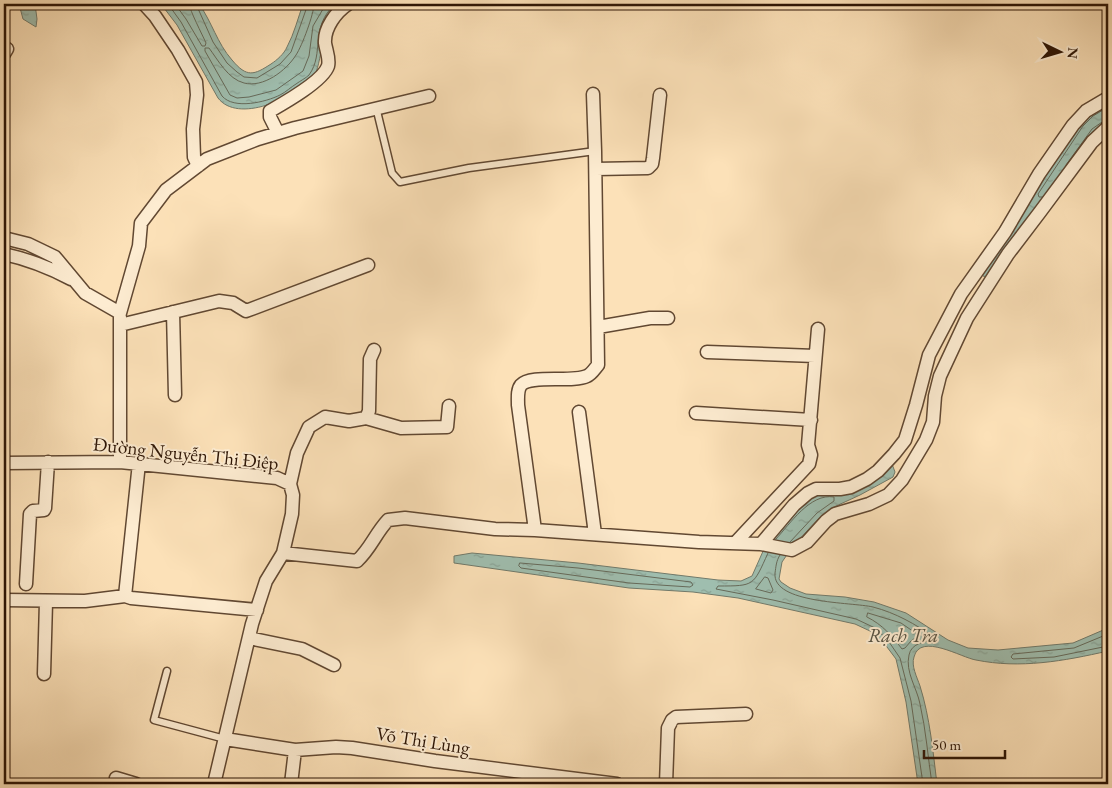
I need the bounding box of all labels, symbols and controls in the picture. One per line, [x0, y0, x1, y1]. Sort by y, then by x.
north arrow [1034, 28, 1084, 78]
text: N [1063, 47, 1082, 60]
street label: Đường Nguyễn Thị Điệp [92, 431, 280, 476]
water label: Rạch Tra [868, 622, 938, 648]
street label: Võ Thị Lùng [374, 721, 472, 760]
scale bar [924, 728, 1006, 760]
text: 50 m [932, 735, 961, 754]

